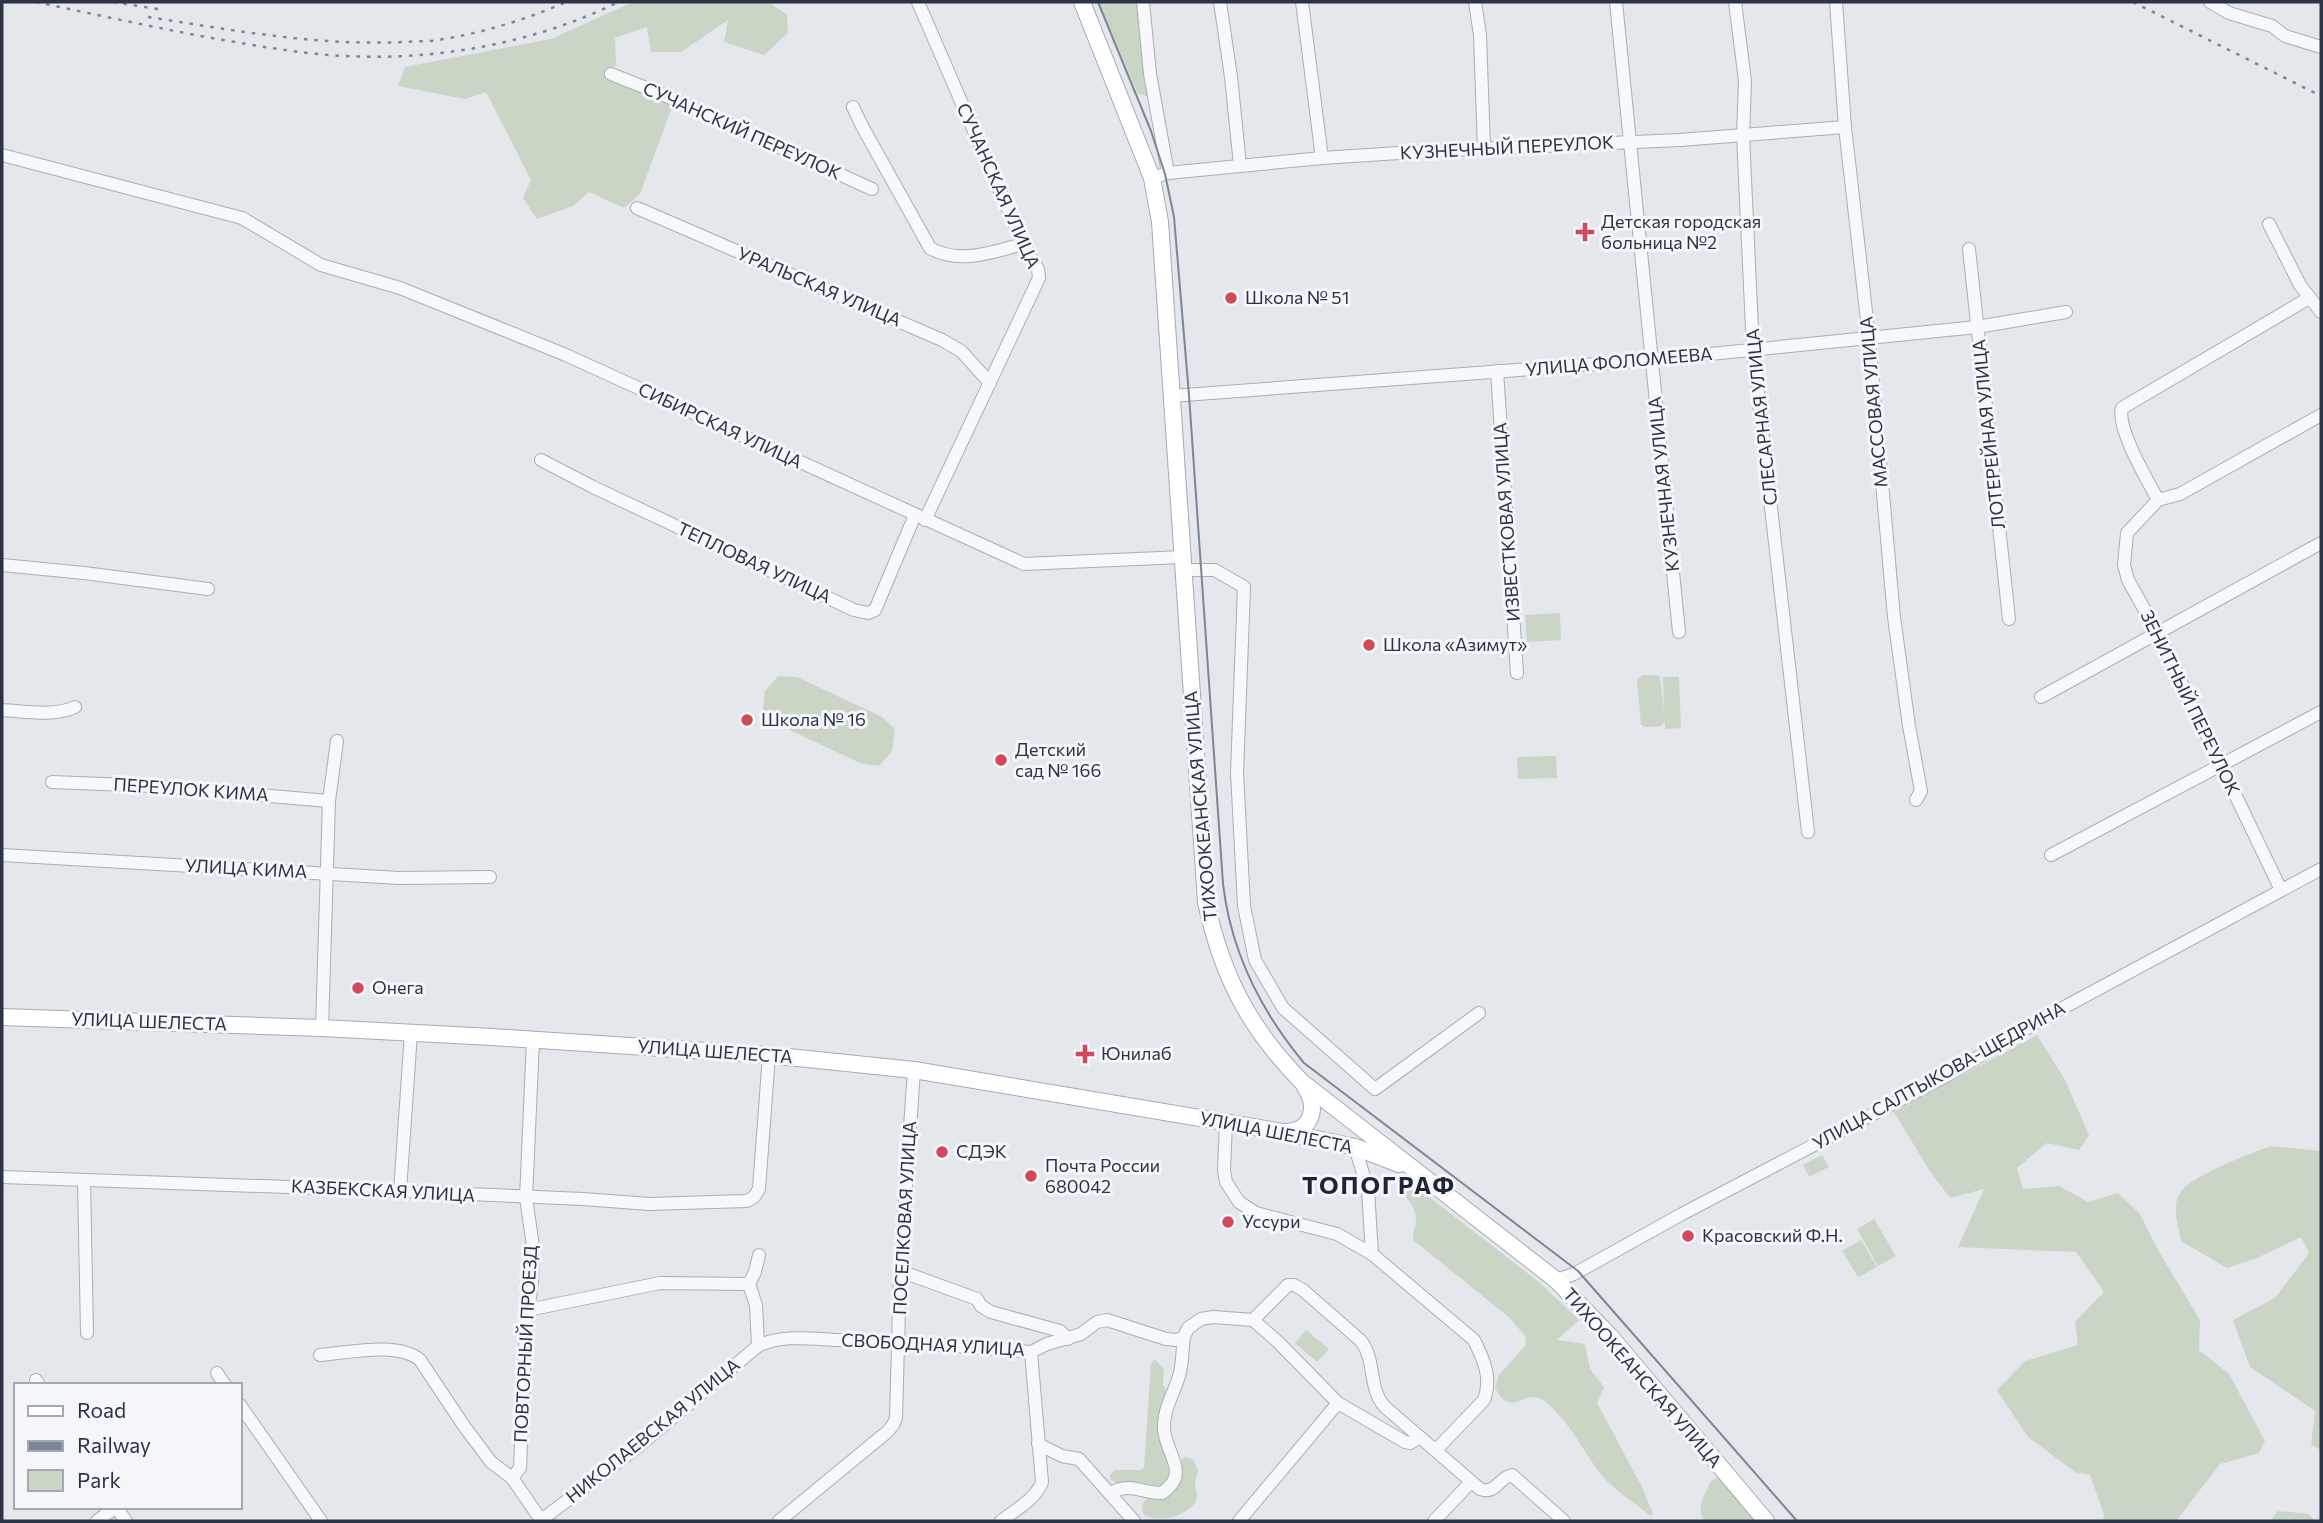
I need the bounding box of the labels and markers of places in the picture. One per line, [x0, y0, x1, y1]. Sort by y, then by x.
place label: Детская городская больница №2 [1601, 210, 1761, 253]
marker: Детская городская больница №2 [1575, 222, 1595, 242]
place label: Школа № 51 [1245, 286, 1349, 308]
marker: Школа № 51 [1223, 290, 1239, 306]
place label: Школа «Азимут» [1383, 633, 1527, 655]
marker: Школа «Азимут» [1361, 637, 1377, 653]
place label: Школа № 16 [761, 708, 866, 730]
marker: Школа № 16 [739, 712, 755, 728]
place label: Детский сад № 166 [1015, 738, 1101, 781]
marker: Детский сад № 166 [993, 752, 1009, 768]
place label: Онега [372, 976, 424, 998]
marker: Онега [350, 980, 366, 996]
place label: Юнилаб [1101, 1042, 1172, 1064]
marker: Юнилаб [1075, 1044, 1095, 1064]
place label: СДЭК [956, 1140, 1007, 1162]
marker: СДЭК [934, 1144, 950, 1160]
place label: Почта России 680042 [1045, 1154, 1160, 1197]
marker: Почта России 680042 [1023, 1168, 1039, 1184]
place label: Уссури [1242, 1210, 1300, 1232]
marker: Уссури [1220, 1214, 1236, 1230]
place label: Красовский Ф.Н. [1702, 1224, 1843, 1246]
marker: Красовский Ф.Н. [1680, 1228, 1696, 1244]

